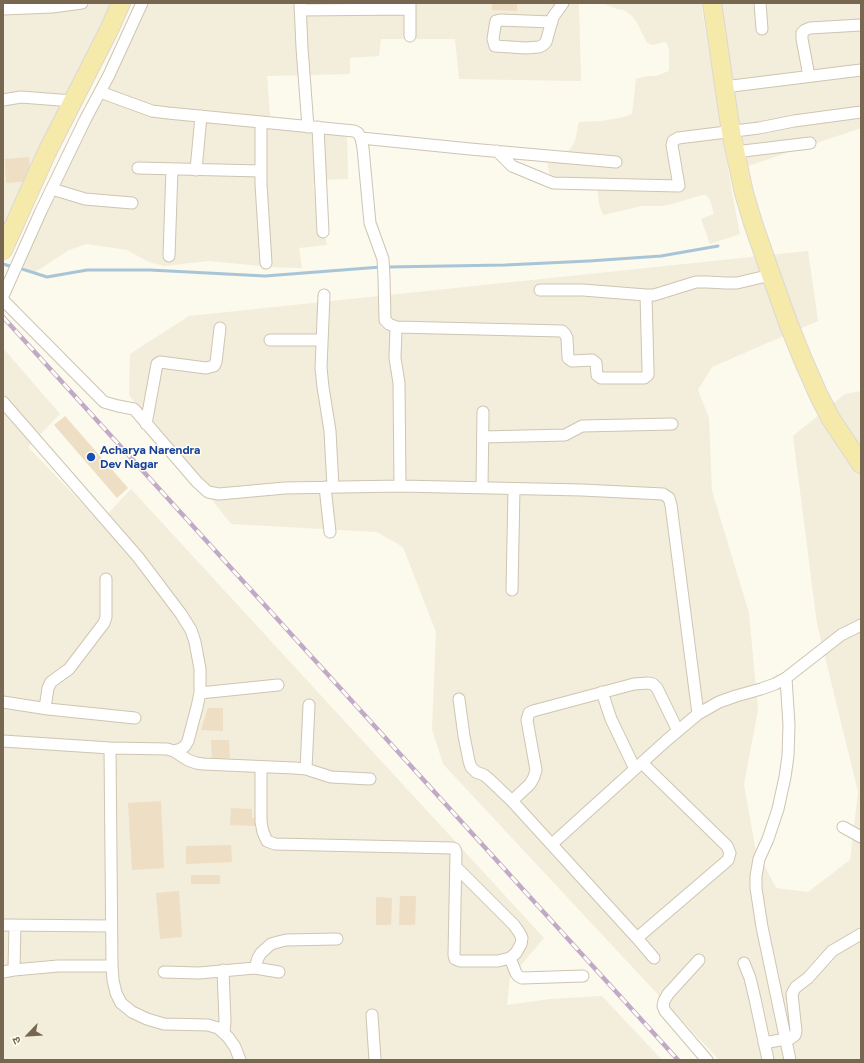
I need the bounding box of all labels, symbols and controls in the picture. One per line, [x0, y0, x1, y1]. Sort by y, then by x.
place label: Acharya Narendra Dev Nagar [100, 443, 201, 471]
marker: Acharya Narendra Dev Nagar [85, 451, 97, 463]
north arrow [8, 1015, 48, 1055]
text: उ [9, 1035, 24, 1046]

